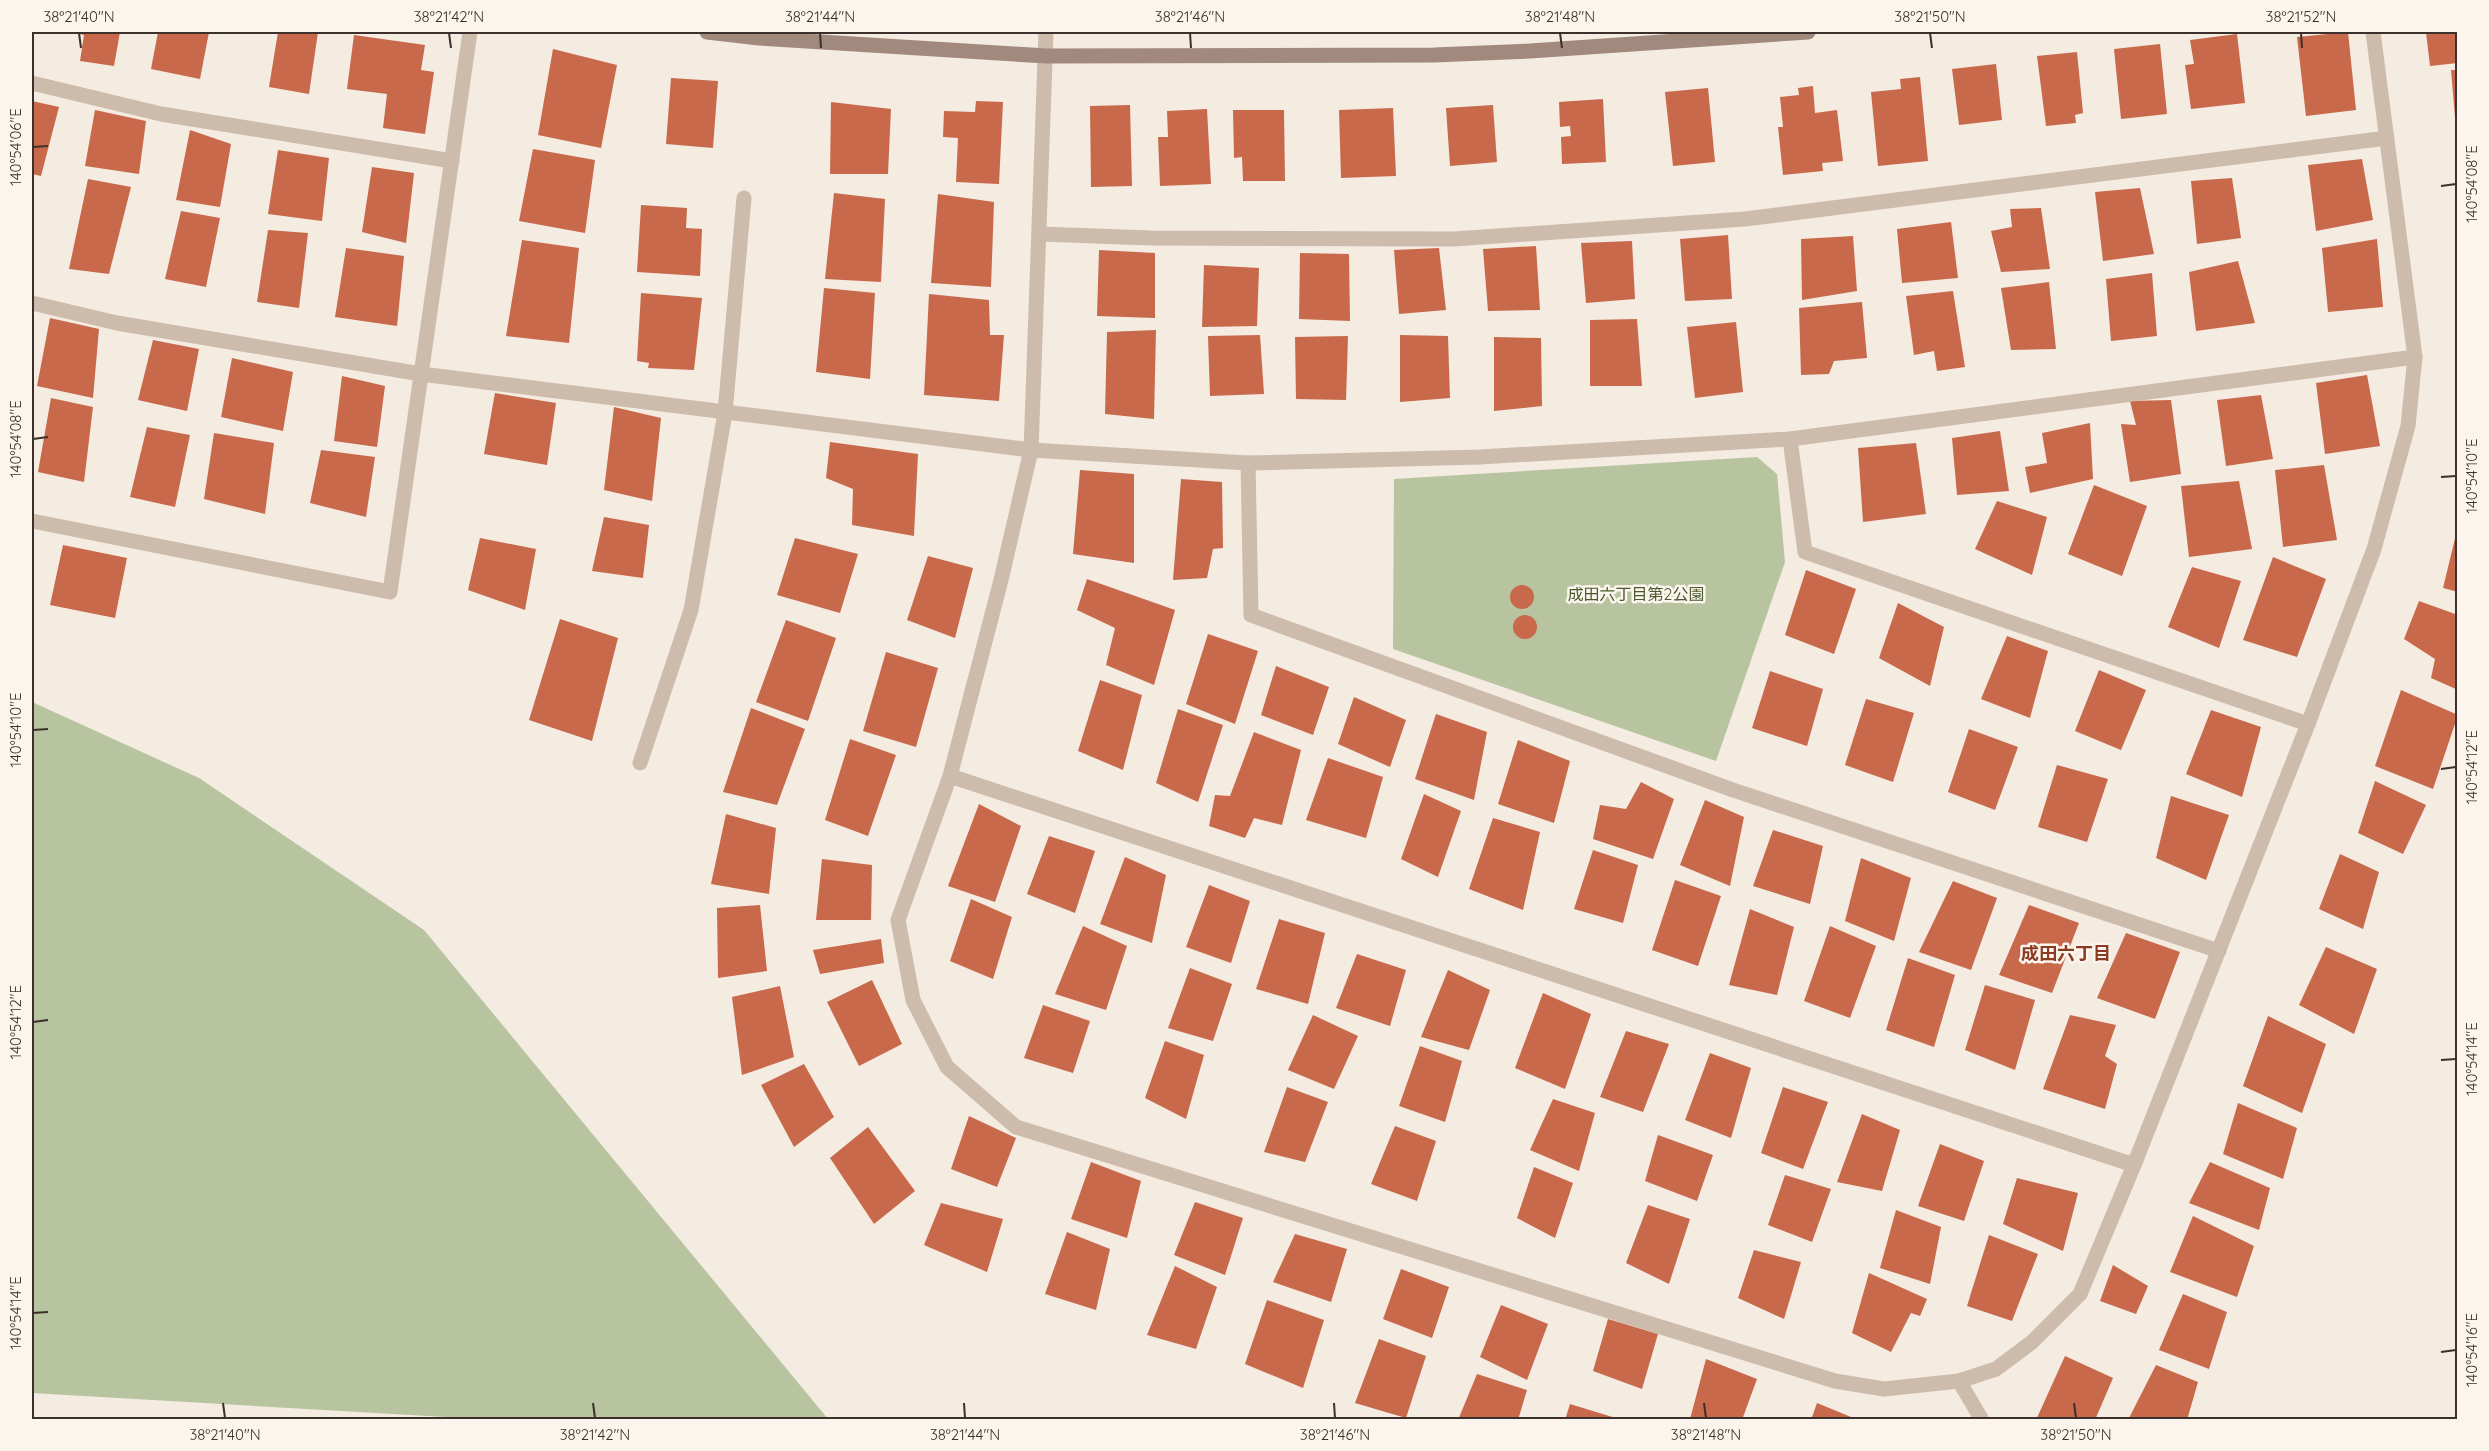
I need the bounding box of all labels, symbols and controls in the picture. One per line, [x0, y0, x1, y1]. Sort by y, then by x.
text: 38°21'40"N [43, 7, 115, 26]
text: 38°21'42"N [414, 7, 484, 26]
text: 38°21'44"N [785, 7, 855, 26]
text: 38°21'46"N [1155, 7, 1225, 26]
text: 38°21'48"N [1525, 7, 1595, 26]
text: 38°21'50"N [1894, 7, 1966, 26]
text: 38°21'52"N [2266, 7, 2336, 26]
text: 140°54'06"E [6, 108, 25, 186]
text: 140°54'08"E [2462, 145, 2481, 223]
text: 140°54'08"E [6, 400, 25, 478]
text: 140°54'10"E [2462, 439, 2481, 513]
park label: 成田六丁目第2公園 [1568, 584, 1704, 604]
text: 140°54'10"E [6, 693, 25, 767]
text: 140°54'12"E [2462, 730, 2481, 804]
district label: 成田六丁目 [2021, 942, 2111, 965]
text: 140°54'12"E [6, 985, 25, 1059]
text: 140°54'14"E [2462, 1022, 2481, 1096]
text: 140°54'14"E [6, 1276, 25, 1350]
text: 140°54'16"E [2462, 1313, 2481, 1387]
text: 38°21'40"N [189, 1425, 261, 1444]
text: 38°21'42"N [560, 1425, 630, 1444]
text: 38°21'44"N [930, 1425, 1000, 1444]
text: 38°21'46"N [1300, 1425, 1370, 1444]
text: 38°21'48"N [1671, 1425, 1741, 1444]
text: 38°21'50"N [2040, 1425, 2112, 1444]

